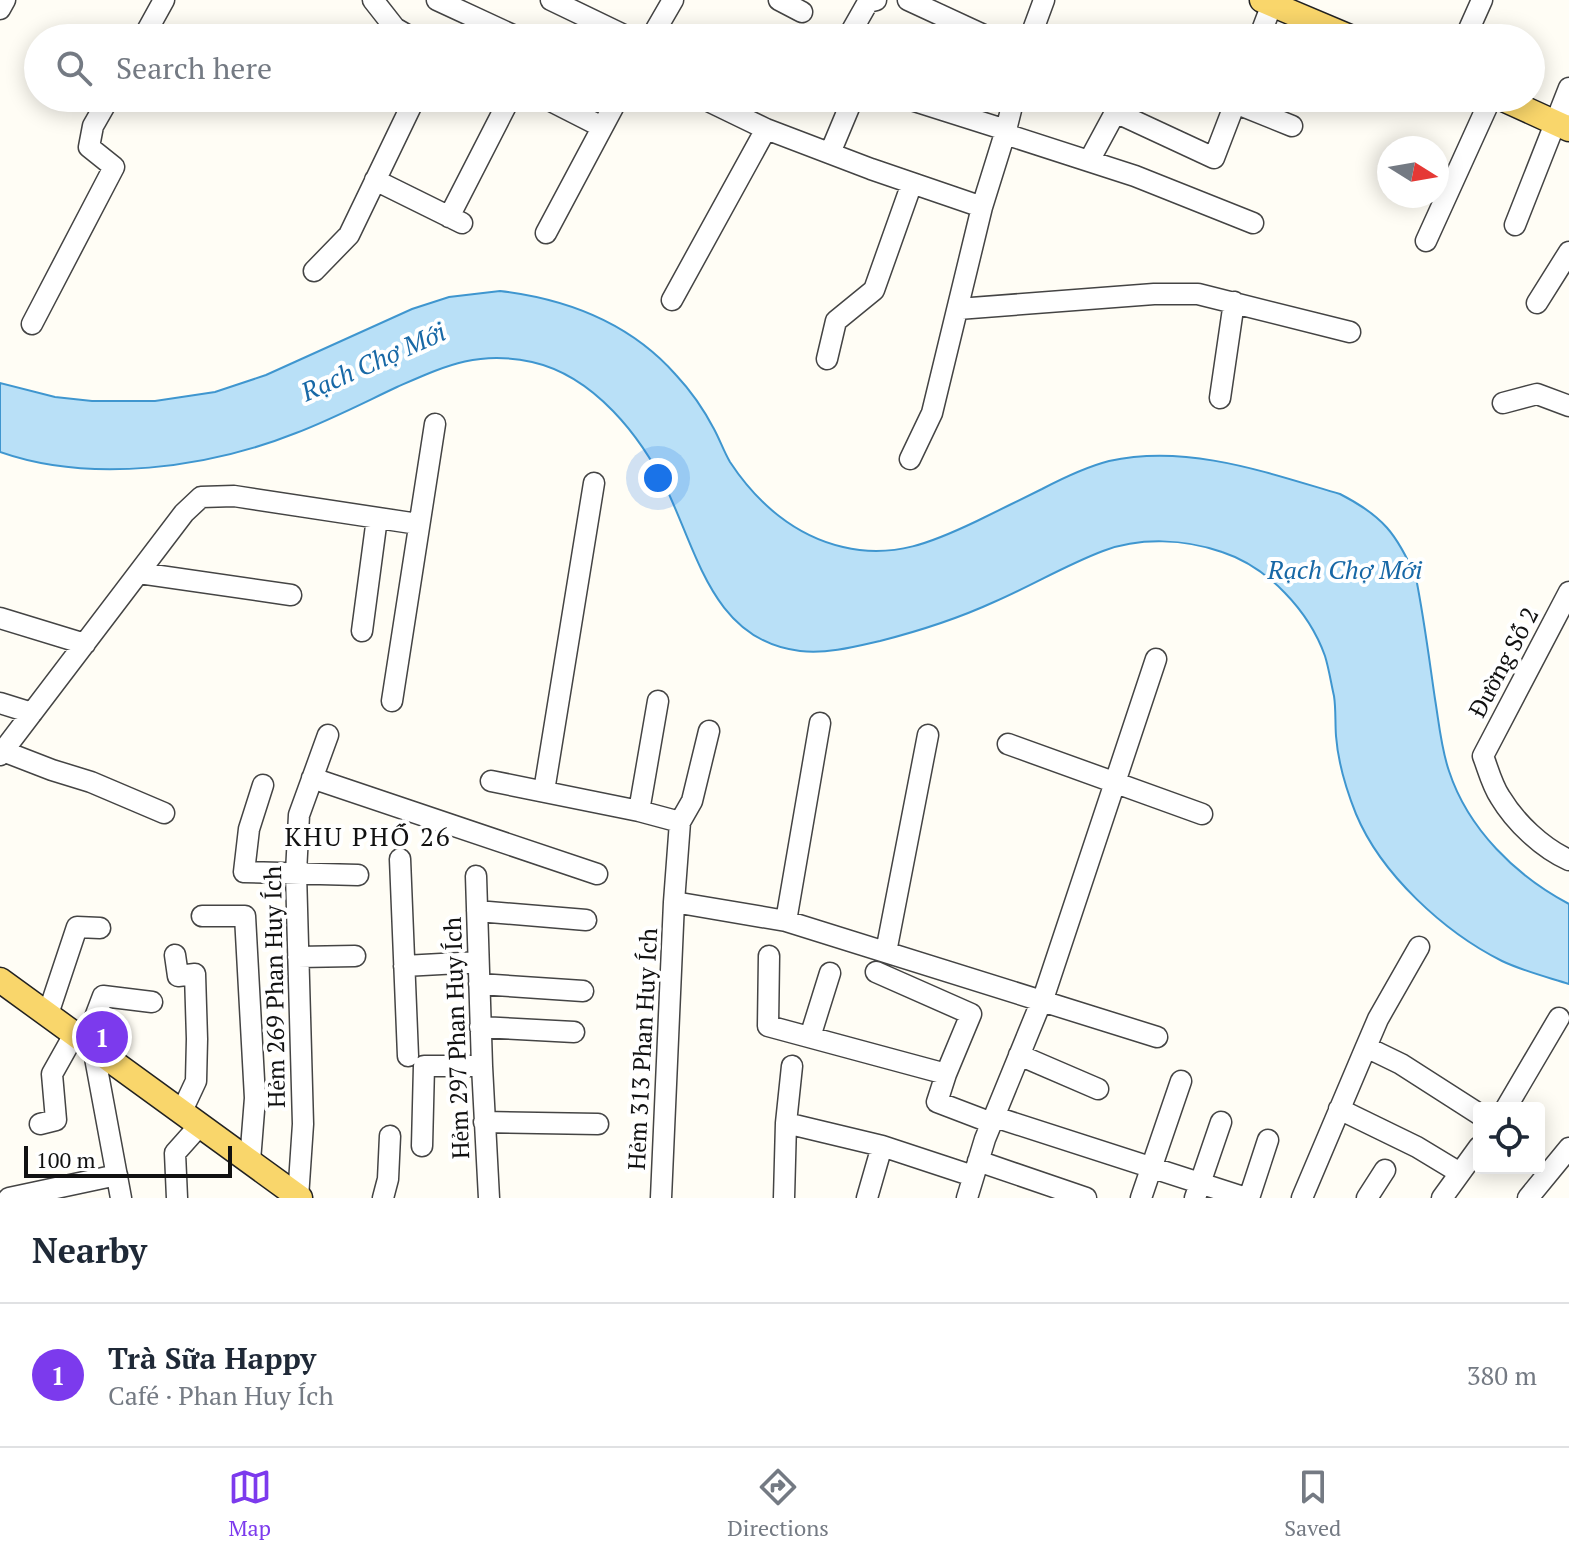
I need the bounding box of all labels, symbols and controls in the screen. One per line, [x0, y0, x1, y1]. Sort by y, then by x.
search box [24, 24, 1545, 112]
icon: search [52, 46, 96, 90]
text: Search here [116, 48, 272, 88]
north arrow [1377, 136, 1449, 208]
water label: Rạch Chợ Mới [294, 314, 451, 408]
your location [638, 458, 678, 498]
water label: Rạch Chợ Mới [1266, 552, 1423, 586]
street label: Đường Số 2 [1461, 601, 1545, 723]
district label: KHU PHỐ 26 [284, 819, 452, 853]
street label: Hẻm 269 Phan Huy Ích [256, 866, 292, 1108]
street label: Hẻm 297 Phan Huy Ích [436, 916, 476, 1160]
street label: Hẻm 313 Phan Huy Ích [620, 927, 664, 1171]
pin: 1 [76, 1007, 128, 1067]
map controls [1473, 1102, 1545, 1174]
button: locate [1473, 1102, 1545, 1174]
scale bar [24, 1142, 232, 1178]
text: 100 m [36, 1145, 96, 1174]
text: Nearby [32, 1228, 147, 1273]
text: Trà Sữa Happy [108, 1338, 316, 1378]
text: 1 [51, 1358, 65, 1392]
text: 380 m [1467, 1358, 1537, 1392]
text: Café · Phan Huy Ích [108, 1378, 334, 1412]
tab: Map [228, 1465, 272, 1542]
tab: Directions [727, 1465, 829, 1542]
tab: Saved [1284, 1465, 1341, 1542]

